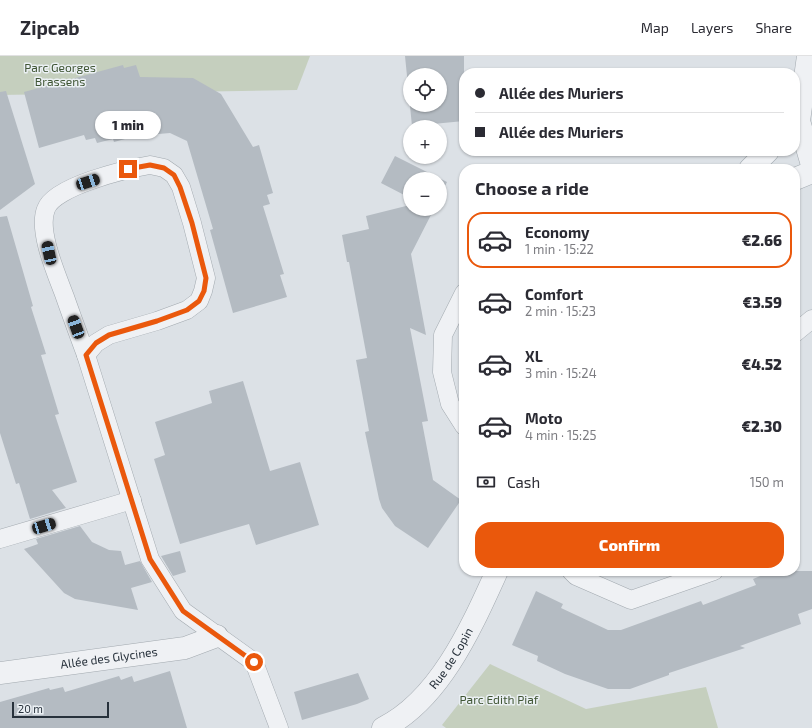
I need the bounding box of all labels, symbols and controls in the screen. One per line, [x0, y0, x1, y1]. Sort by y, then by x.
text: Zipcab [20, 16, 80, 39]
text: Map [641, 19, 669, 36]
text: Layers [691, 19, 733, 36]
text: Share [755, 19, 792, 36]
park label: Parc Georges Brassens [24, 60, 96, 88]
map controls [403, 68, 447, 216]
button: locate [403, 68, 447, 112]
text: Allée des Muriers [499, 84, 623, 102]
callout: 1 min [95, 111, 161, 139]
text: 1 min [112, 117, 144, 133]
button: + [403, 120, 447, 164]
text: Allée des Muriers [499, 123, 623, 141]
route end [119, 160, 137, 178]
button: − [403, 172, 447, 216]
car [75, 173, 101, 191]
text: Choose a ride [475, 177, 589, 199]
icon: car [477, 222, 513, 258]
text: Economy [525, 223, 590, 241]
text: €2.66 [742, 231, 782, 249]
car [41, 240, 57, 266]
text: 1 min · 15:22 [525, 241, 594, 257]
icon: car [477, 284, 513, 320]
text: Comfort [525, 285, 583, 303]
text: €3.59 [743, 293, 782, 311]
text: 2 min · 15:23 [525, 303, 596, 319]
car [66, 314, 86, 340]
icon: car [477, 346, 513, 382]
text: XL [525, 347, 543, 365]
text: €4.52 [742, 355, 782, 373]
text: 3 min · 15:24 [525, 365, 597, 381]
icon: car [477, 408, 513, 444]
text: Moto [525, 409, 563, 427]
text: €2.30 [741, 417, 782, 435]
text: 4 min · 15:25 [525, 427, 596, 443]
icon: cash [475, 471, 497, 493]
text: Cash [507, 473, 540, 491]
text: 150 m [750, 474, 784, 490]
car [31, 517, 57, 535]
button: Confirm [475, 522, 784, 568]
street label: Rue de Copin [426, 625, 475, 691]
street label: Allée des Glycines [59, 644, 158, 671]
route start [245, 653, 263, 671]
park label: Parc Edith Piaf [460, 692, 539, 706]
scale bar [12, 700, 109, 719]
text: 20 m [18, 702, 43, 715]

